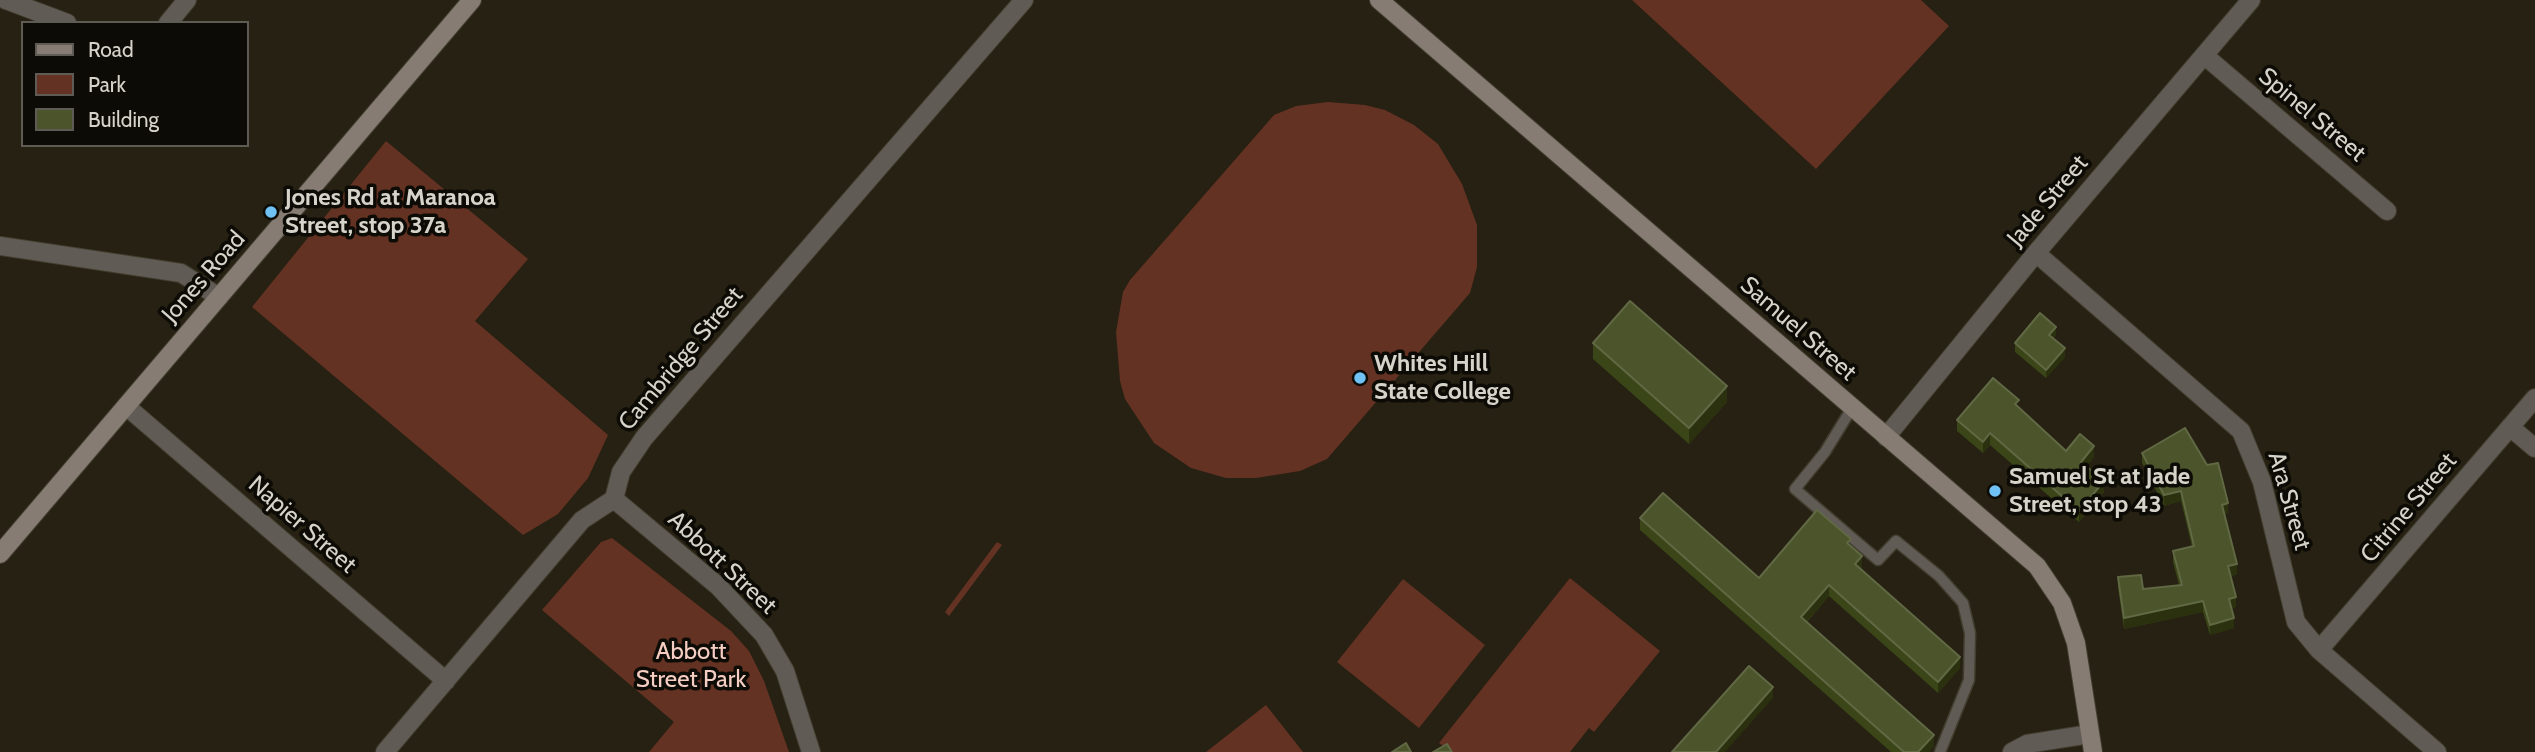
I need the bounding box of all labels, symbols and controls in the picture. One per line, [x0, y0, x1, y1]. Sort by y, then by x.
legend [21, 21, 248, 147]
text: Road [88, 37, 134, 62]
street label: Spinel Street [2253, 62, 2371, 168]
text: Park [88, 72, 126, 97]
text: Building [88, 107, 159, 132]
street label: Jade Street [2002, 150, 2094, 252]
place label: Jones Rd at Maranoa Street, stop 37a [285, 184, 496, 240]
marker: Jones Rd at Maranoa Street, stop 37a [263, 204, 279, 220]
street label: Jones Road [156, 225, 252, 329]
street label: Samuel Street [1734, 271, 1862, 387]
street label: Cambridge Street [613, 282, 749, 436]
place label: Whites Hill State College [1374, 350, 1511, 406]
marker: Whites Hill State College [1352, 370, 1368, 386]
street label: Citrine Street [2355, 447, 2463, 569]
street label: Ara Street [2261, 449, 2317, 553]
place label: Samuel St at Jade Street, stop 43 [2009, 463, 2190, 519]
street label: Napier Street [242, 470, 362, 580]
marker: Samuel St at Jade Street, stop 43 [1987, 483, 2003, 499]
street label: Abbott Street [662, 506, 782, 620]
park label: Abbott Street Park [636, 638, 746, 694]

